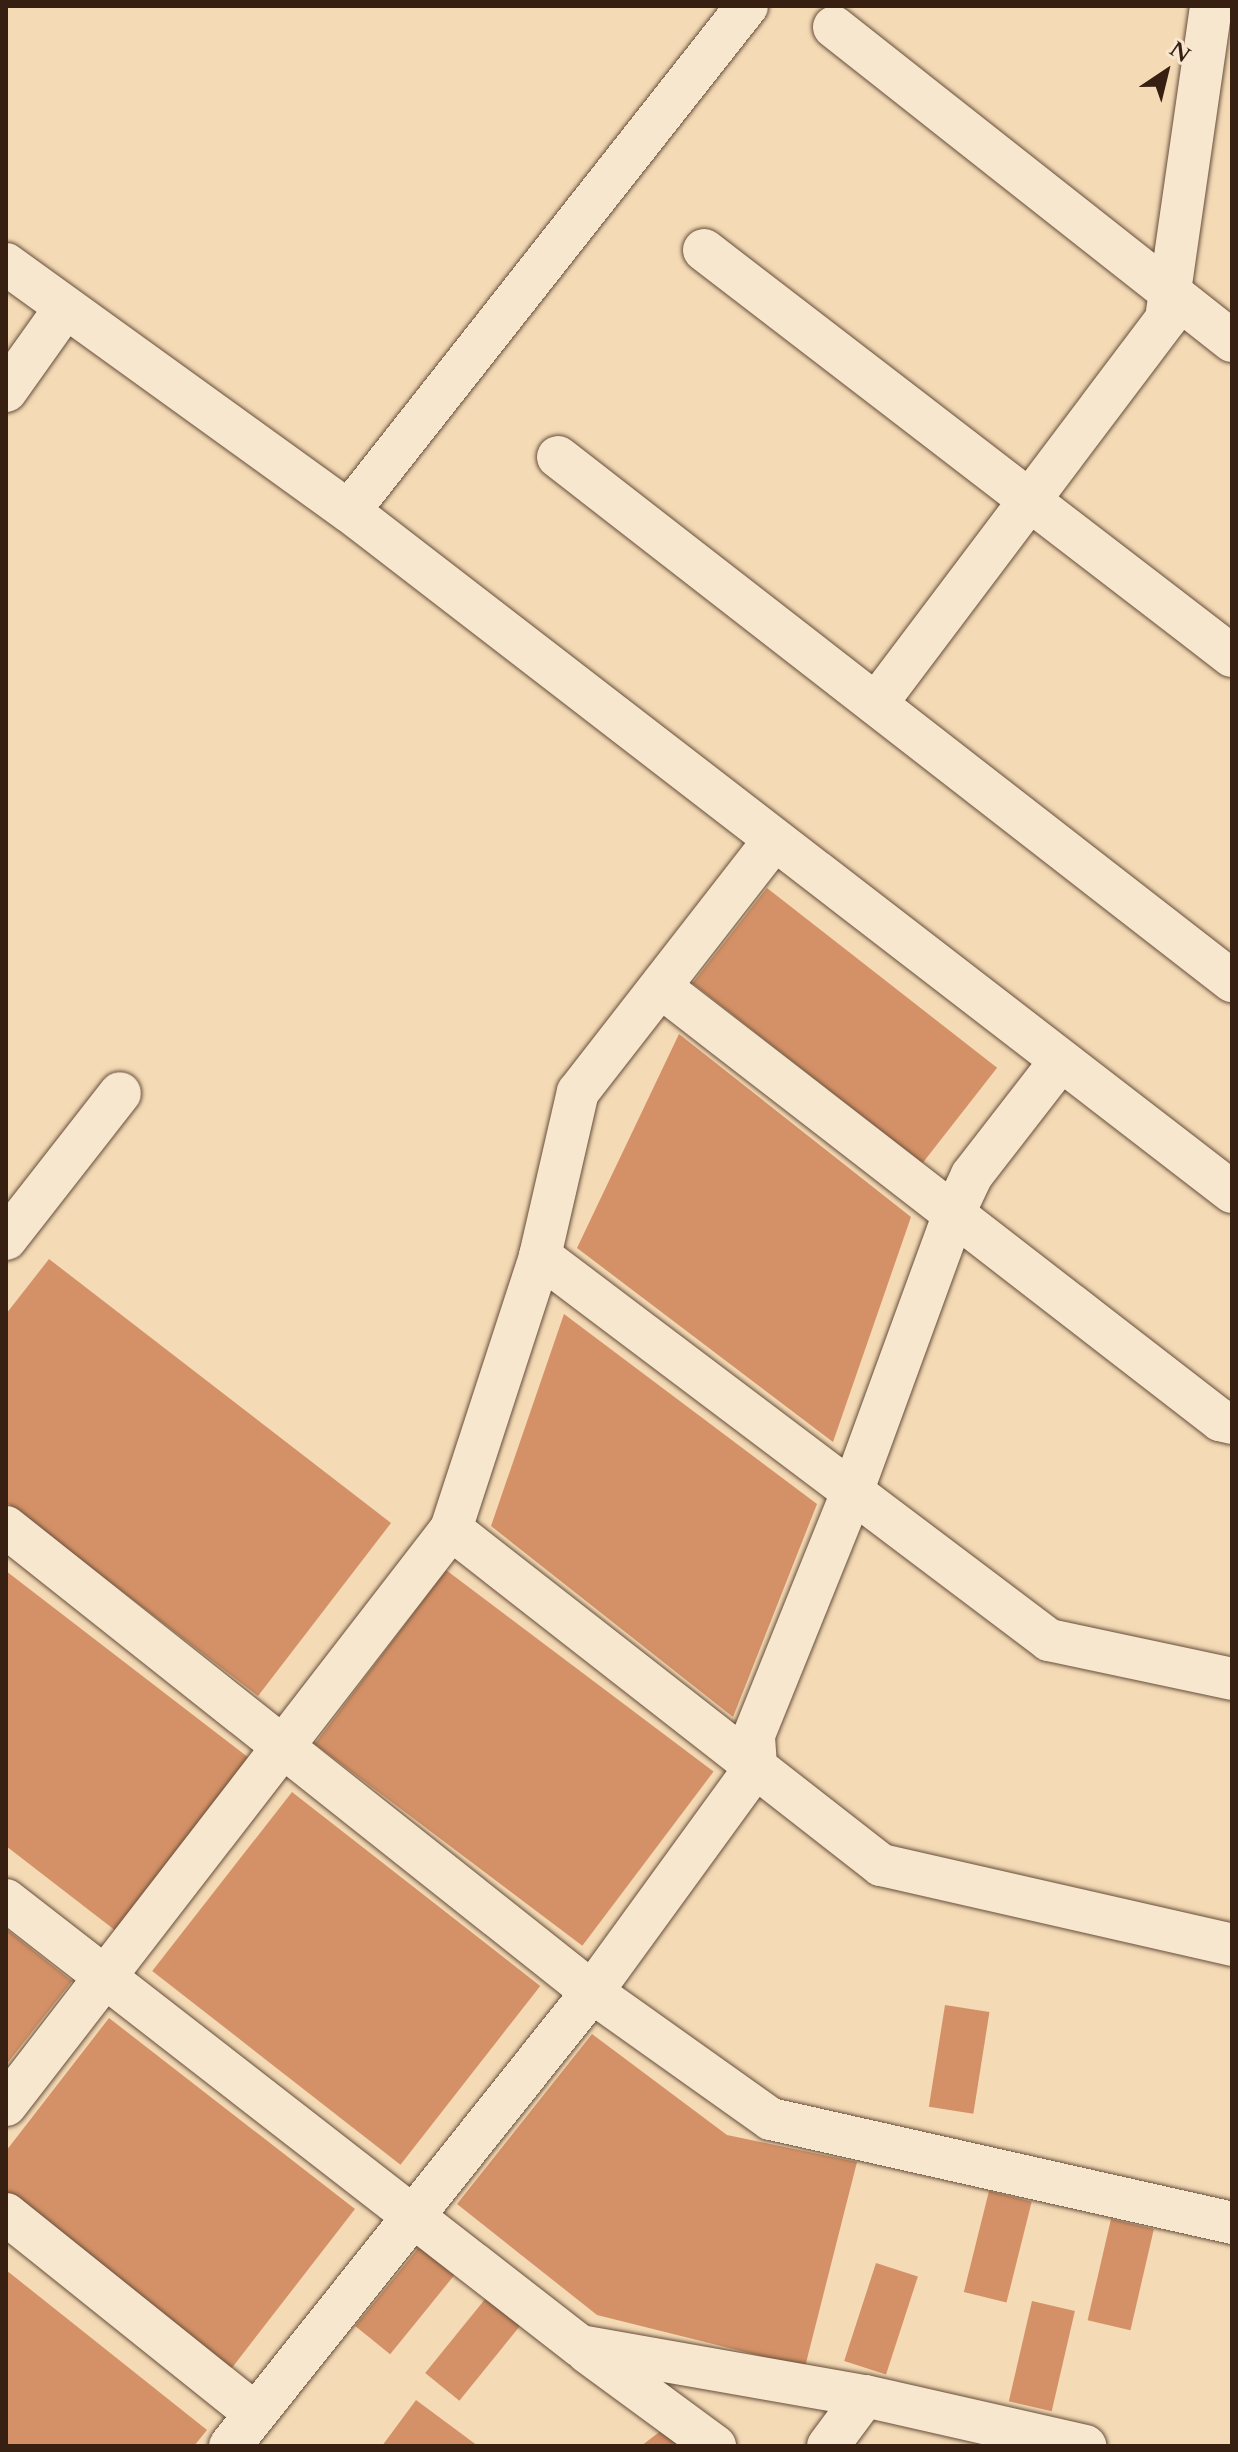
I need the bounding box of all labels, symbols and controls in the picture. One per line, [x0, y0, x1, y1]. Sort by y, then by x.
north arrow [1126, 32, 1206, 112]
text: N [1163, 35, 1196, 70]

